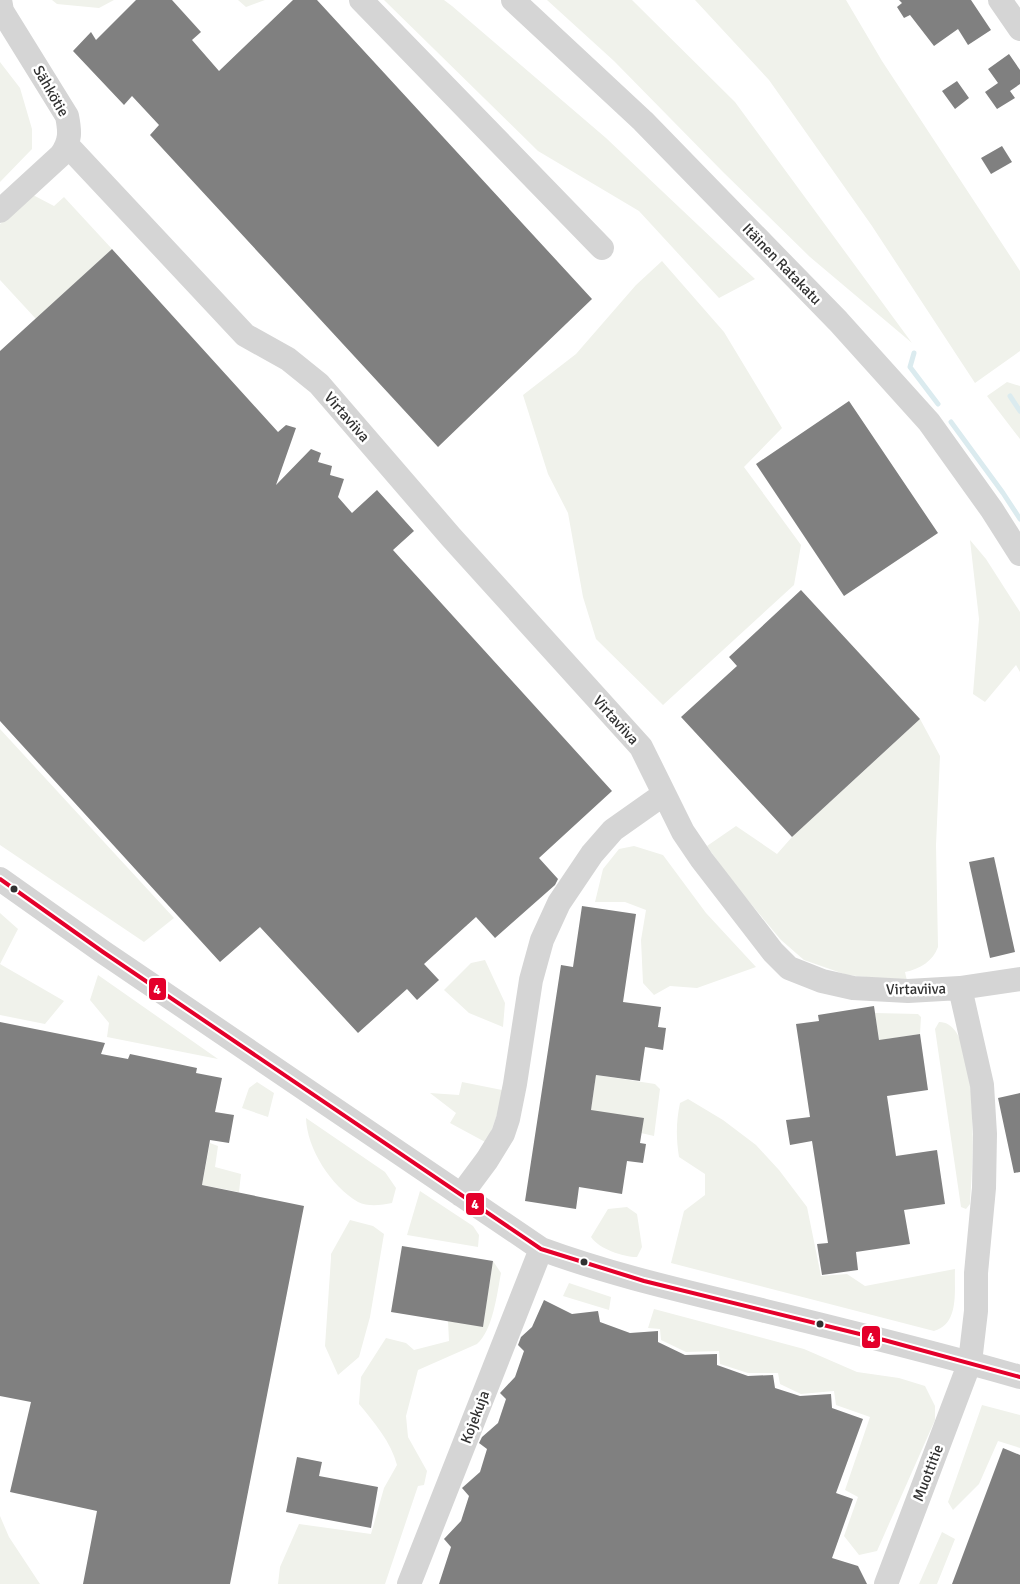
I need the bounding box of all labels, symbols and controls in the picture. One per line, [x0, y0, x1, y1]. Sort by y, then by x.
street label: Sähkötie [29, 62, 73, 120]
street label: Itäinen Ratakatu [739, 220, 825, 308]
street label: Virtaviiva [320, 388, 374, 446]
street label: Virtaviiva [589, 692, 643, 748]
unlabelled marker [9, 884, 19, 894]
line badge: 4 [148, 977, 167, 1001]
street label: Virtaviiva [886, 979, 946, 999]
text: 4 [153, 981, 161, 998]
line badge: 4 [465, 1192, 485, 1216]
text: 4 [471, 1196, 479, 1213]
unlabelled marker [579, 1257, 589, 1267]
unlabelled marker [815, 1319, 825, 1329]
line badge: 4 [861, 1325, 881, 1349]
text: 4 [867, 1329, 875, 1346]
street label: Kojekuja [457, 1388, 493, 1446]
street label: Muottitie [909, 1442, 947, 1504]

